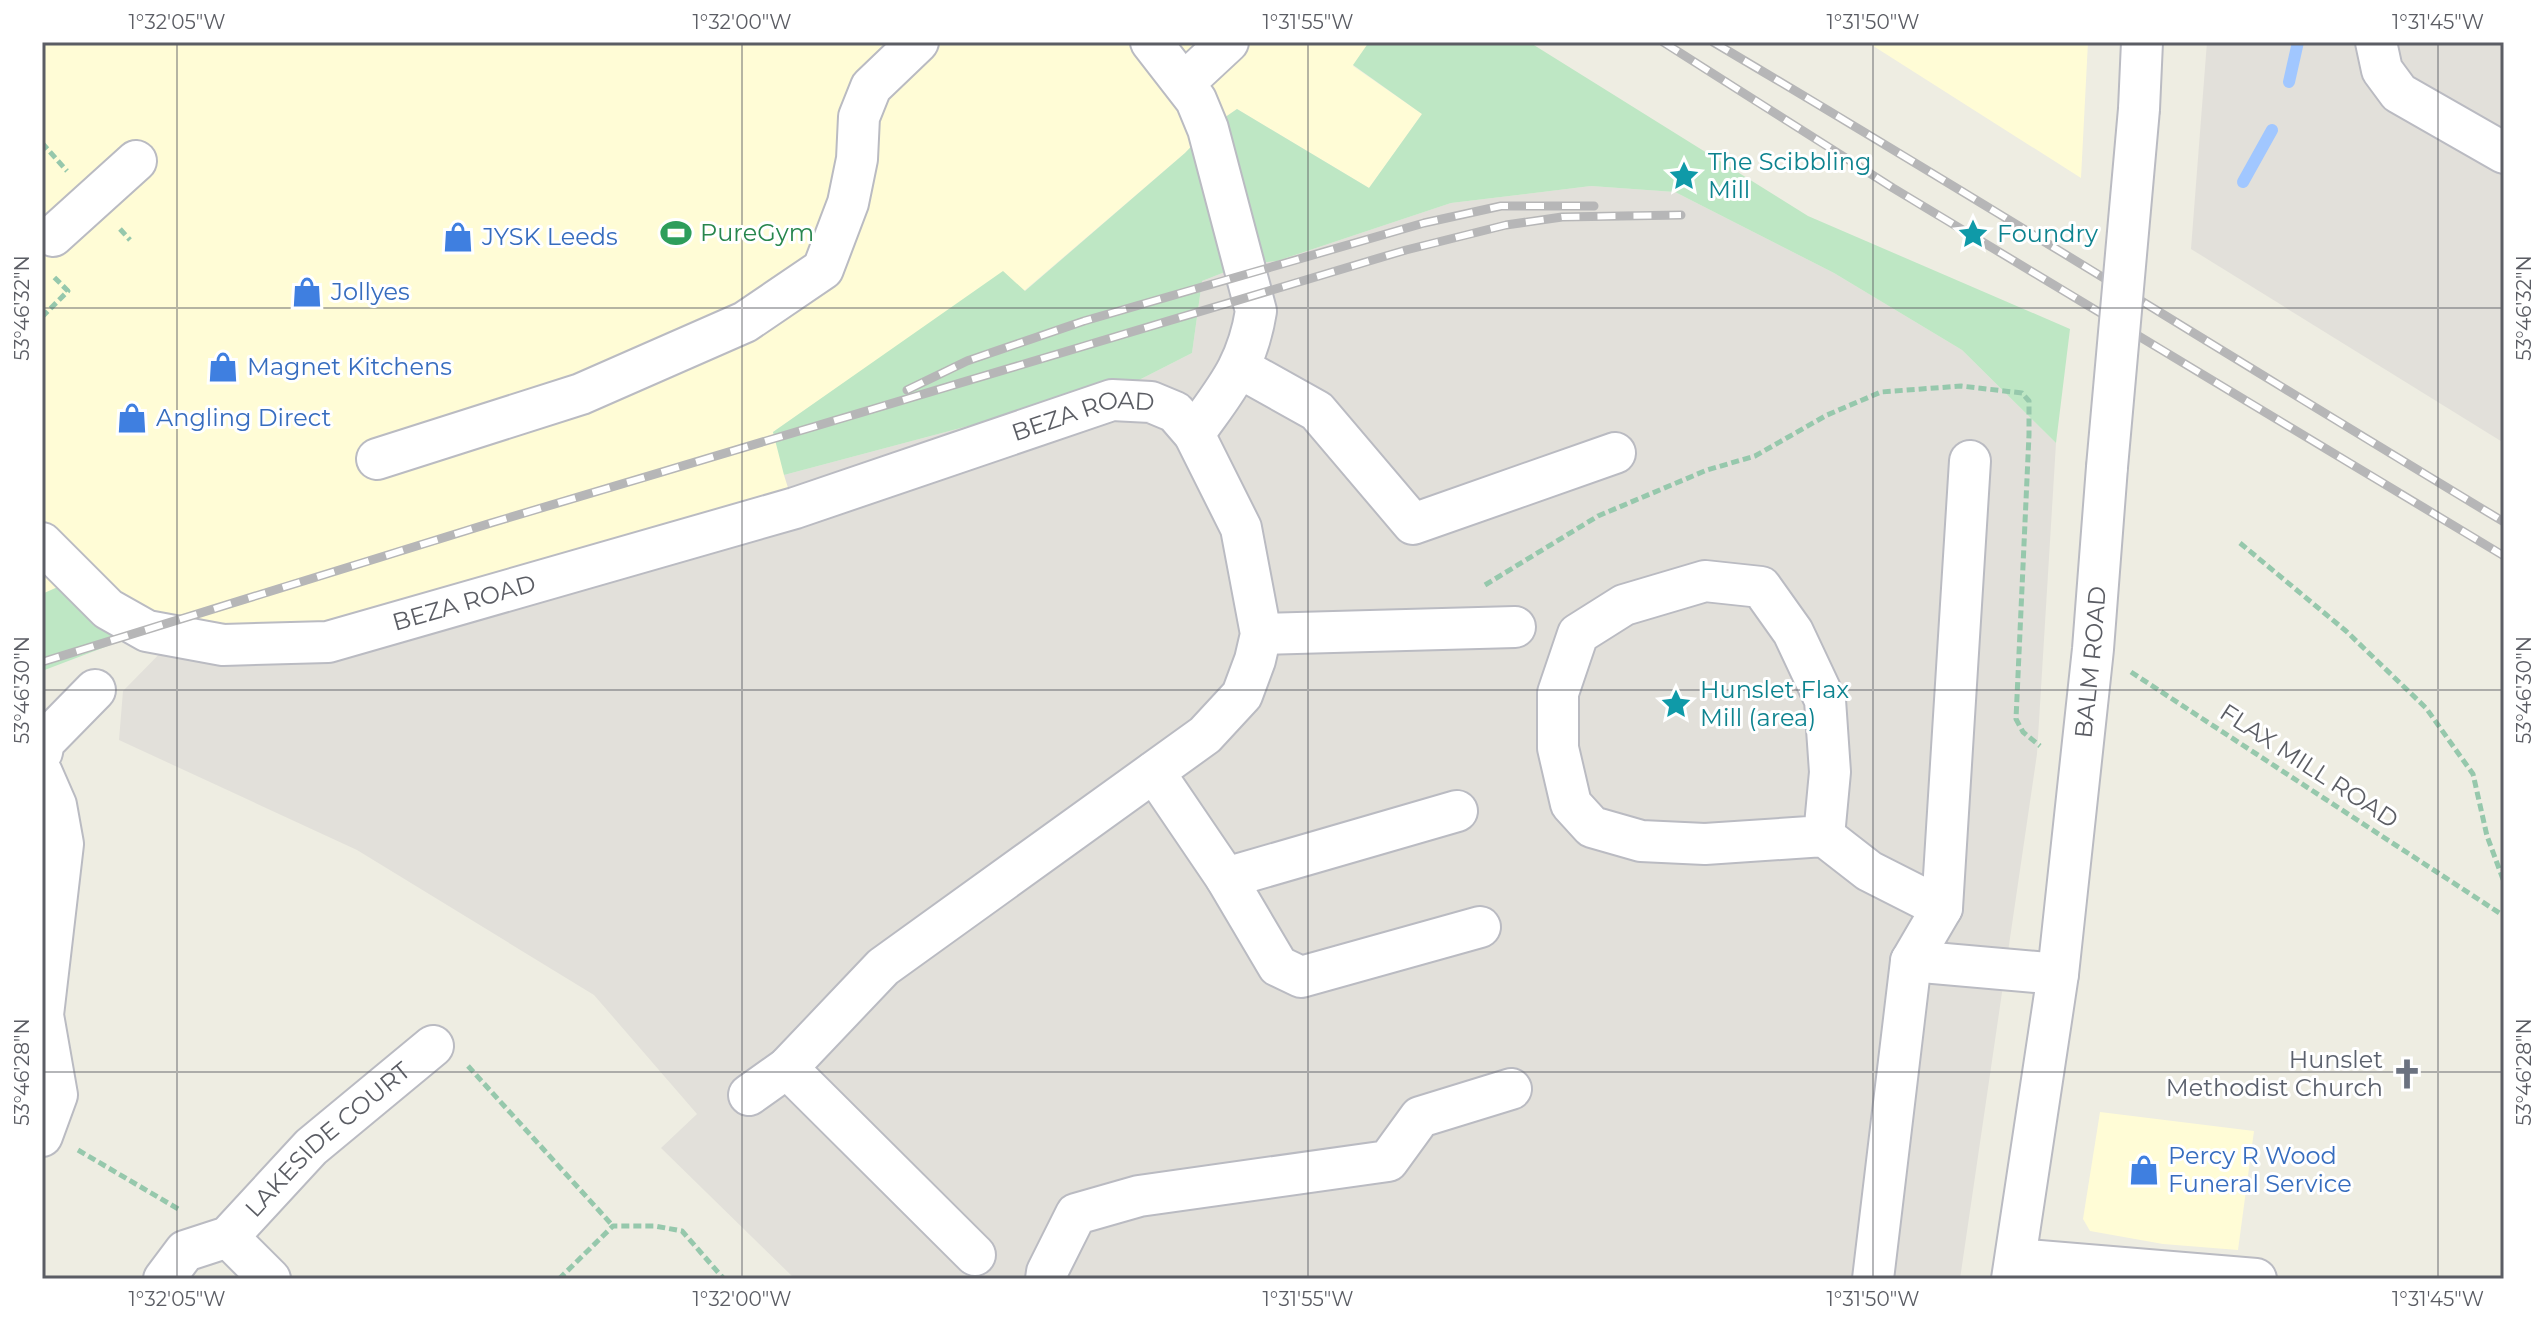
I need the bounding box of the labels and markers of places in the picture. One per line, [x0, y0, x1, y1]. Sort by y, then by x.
place label: The Scibbling Mill [1708, 147, 1871, 204]
place icon: The Scibbling Mill [1667, 159, 1701, 193]
sports icon: PureGym [659, 216, 693, 250]
place icon: Foundry [1956, 217, 1990, 251]
place label: PureGym [700, 218, 814, 247]
place label: Foundry [1997, 219, 2098, 248]
shop icon: JYSK Leeds [441, 220, 475, 254]
place label: JYSK Leeds [481, 222, 618, 251]
shop icon: Jollyes [290, 275, 324, 309]
place label: Jollyes [330, 277, 410, 306]
shop icon: Magnet Kitchens [206, 350, 240, 384]
place label: Magnet Kitchens [247, 352, 452, 381]
shop icon: Angling Direct [115, 401, 149, 435]
place label: Angling Direct [156, 403, 331, 432]
place label: Hunslet Flax Mill (area) [1700, 675, 1849, 732]
place icon: Hunslet Flax Mill (area) [1659, 687, 1693, 721]
place label: Hunslet Methodist Church [2166, 1045, 2383, 1102]
church icon: Hunslet Methodist Church [2390, 1057, 2424, 1091]
place label: Percy R Wood Funeral Service [2168, 1141, 2352, 1198]
shop icon: Percy R Wood Funeral Service [2127, 1153, 2161, 1187]

